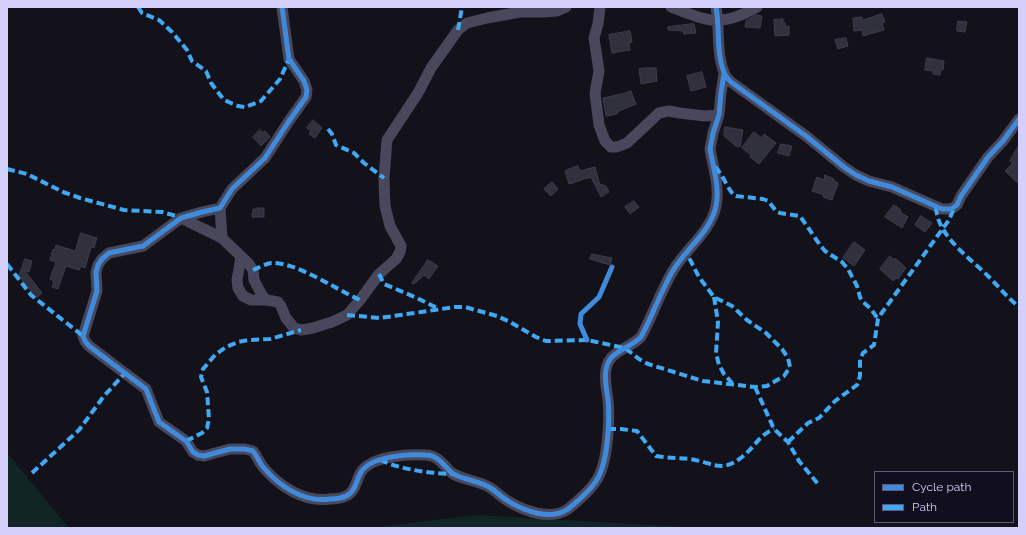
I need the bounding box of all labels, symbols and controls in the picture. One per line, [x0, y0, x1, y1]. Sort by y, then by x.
legend [874, 471, 1014, 523]
text: Cycle path [912, 480, 971, 494]
text: Path [912, 500, 937, 514]

